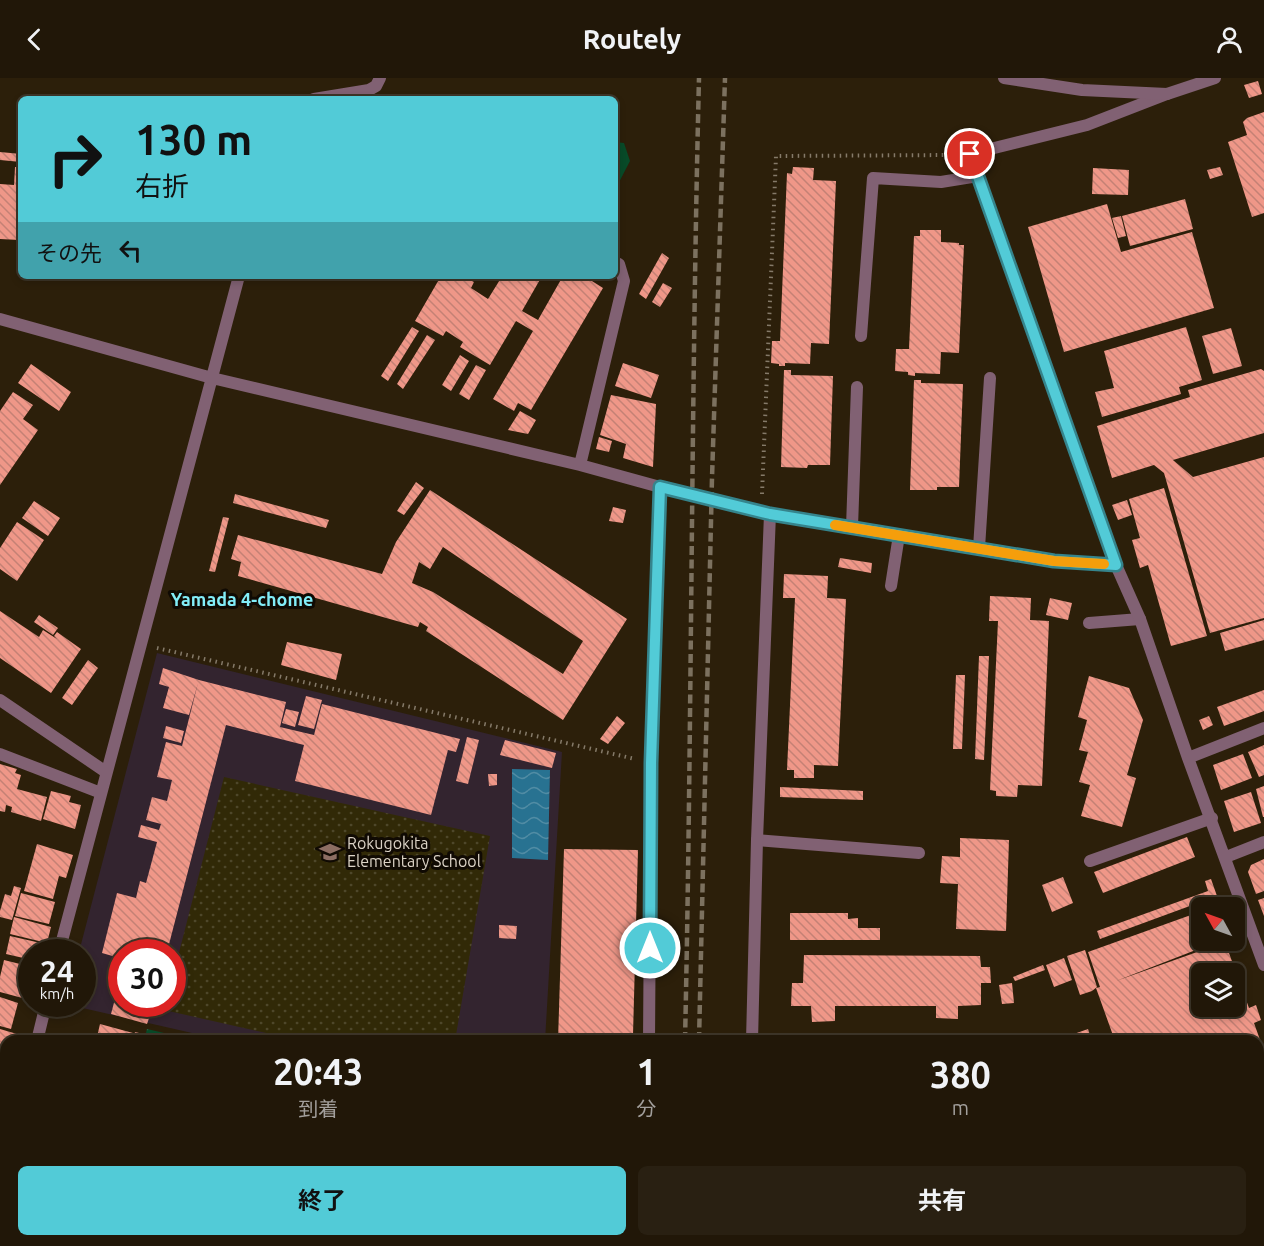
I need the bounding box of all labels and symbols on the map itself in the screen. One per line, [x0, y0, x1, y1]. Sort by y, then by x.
pin [944, 128, 995, 179]
district label: Yamada 4-chome [171, 589, 313, 609]
place label: Rokugokita Elementary School [347, 834, 481, 870]
school or university icon: Rokugokita Elementary School [318, 840, 342, 864]
north arrow [1191, 897, 1245, 951]
position arrow [618, 916, 682, 980]
speed limit sign: 30 [108, 939, 186, 1017]

